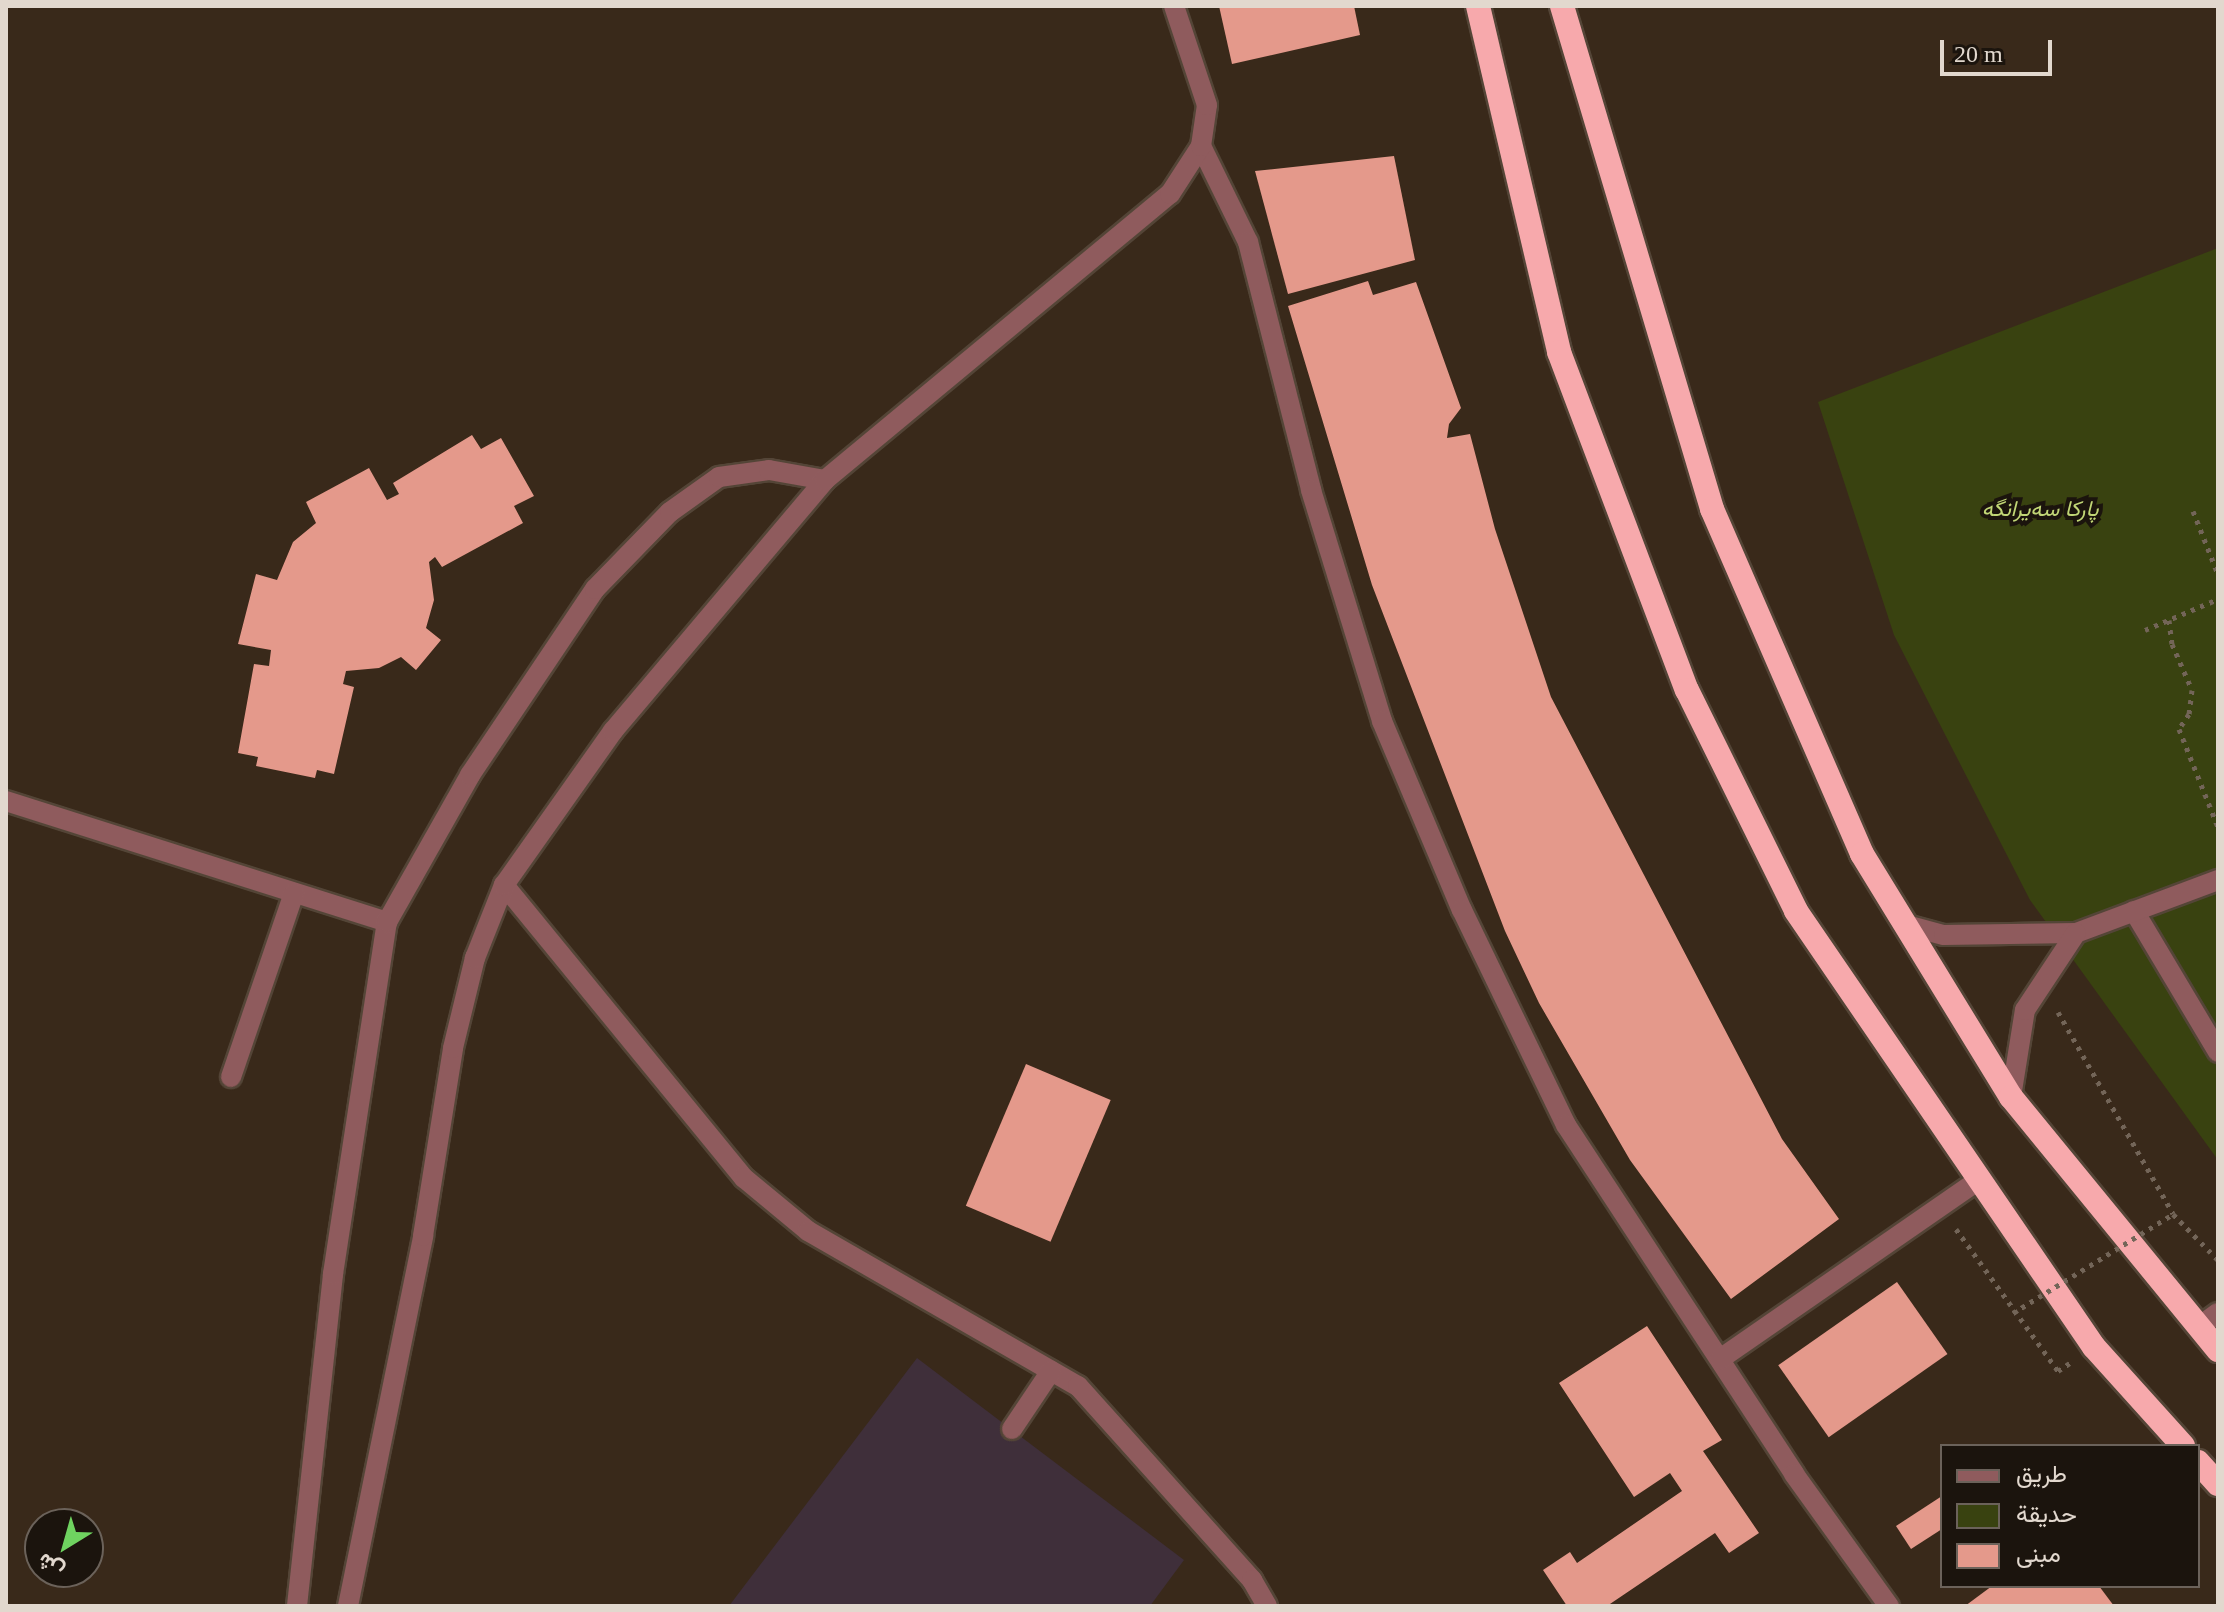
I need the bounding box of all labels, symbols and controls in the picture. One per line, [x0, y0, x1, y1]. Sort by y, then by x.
scale bar [1944, 24, 2056, 74]
text: 20 m [1954, 41, 2003, 67]
park label: پارکا سەیرانگه [1982, 496, 2098, 522]
legend [1940, 1444, 2200, 1588]
text: طريق [2016, 1461, 2067, 1487]
text: حديقة [2016, 1501, 2077, 1527]
north arrow [24, 1508, 104, 1588]
text: مبنى [2016, 1541, 2061, 1567]
text: ش [32, 1548, 69, 1584]

